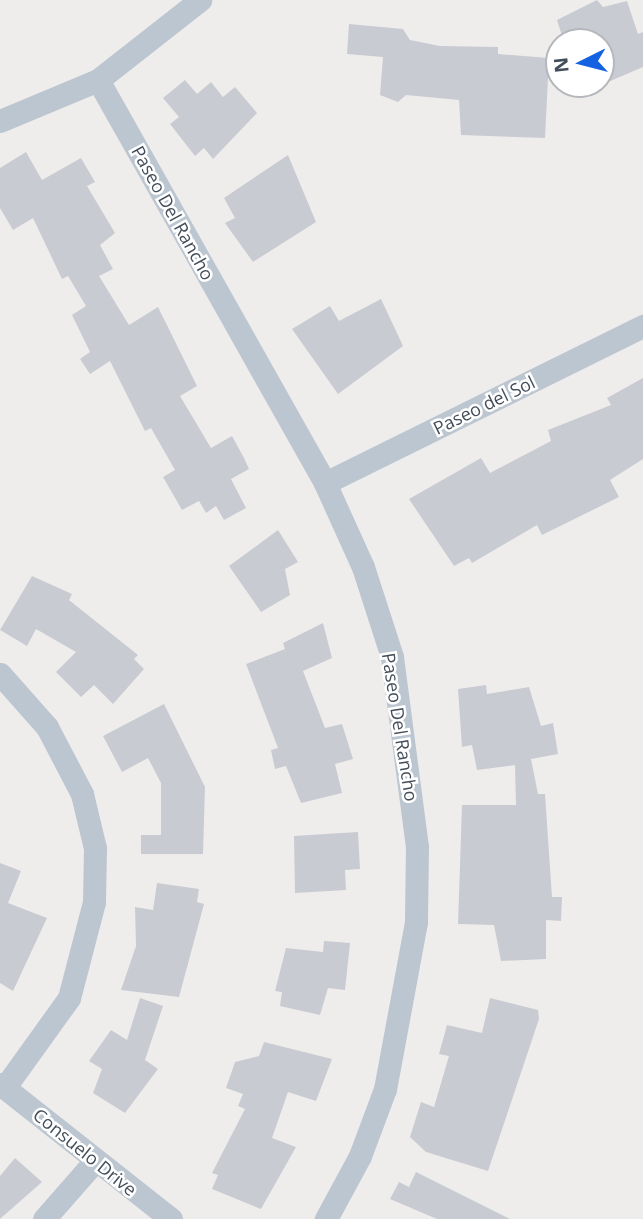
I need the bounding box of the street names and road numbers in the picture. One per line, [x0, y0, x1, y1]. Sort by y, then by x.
street label: Paseo Del Rancho [127, 142, 219, 284]
street label: Paseo del Sol [430, 371, 538, 439]
street label: Paseo Del Rancho [378, 651, 422, 803]
street label: Consuelo Drive [29, 1104, 141, 1200]

